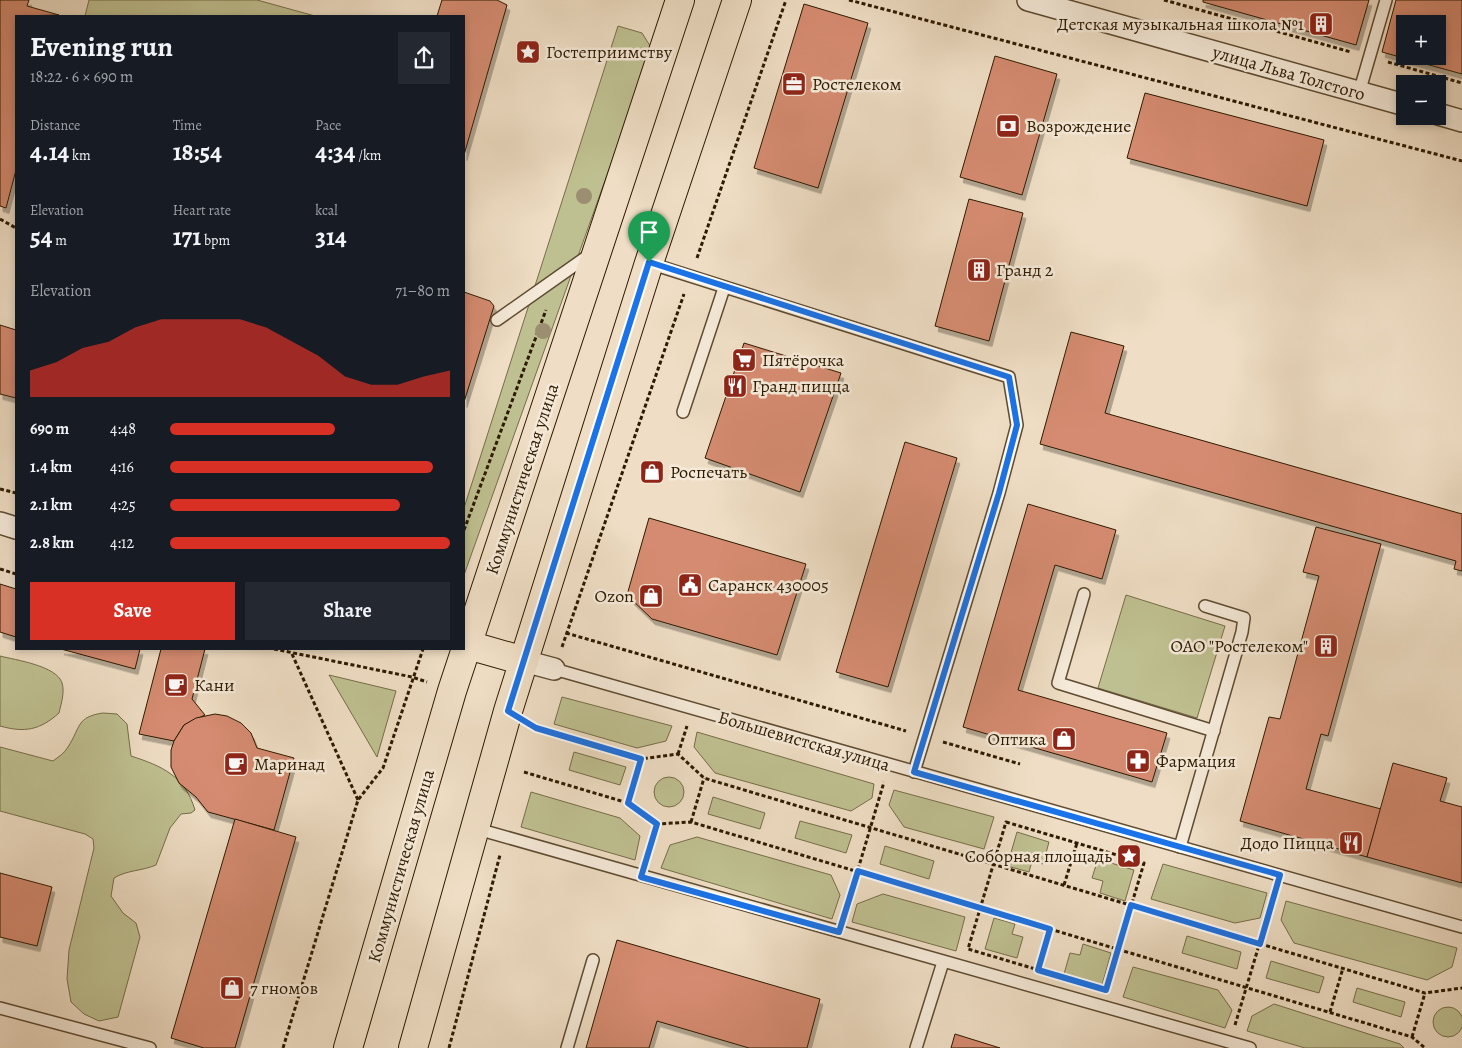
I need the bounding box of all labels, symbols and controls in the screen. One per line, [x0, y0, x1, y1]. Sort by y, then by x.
building icon: Детская музыкальная школа №1 [1308, 11, 1334, 37]
place label: Детская музыкальная школа №1 [1057, 12, 1304, 36]
map controls [1396, 15, 1446, 125]
button: + [1396, 15, 1446, 65]
text: Evening run [30, 28, 173, 66]
button: share [398, 32, 450, 84]
place icon: Гостеприимству [515, 39, 541, 65]
street label: улица Льва Толстого [1209, 39, 1368, 106]
place label: Гостеприимству [546, 40, 673, 64]
text: 18:22 · 6 × 690 m [30, 66, 133, 88]
office icon: Ростелеком [781, 71, 807, 97]
place label: Ростелеком [812, 72, 902, 96]
button: − [1396, 75, 1446, 125]
bank icon: Возрождение [995, 113, 1021, 139]
place label: Возрождение [1026, 114, 1131, 138]
text: Distance [30, 116, 80, 135]
text: Time [173, 116, 202, 135]
text: Pace [315, 116, 341, 135]
text: 4.14 [30, 135, 69, 169]
text: 18:54 [173, 135, 222, 169]
text: 4:34 [315, 135, 356, 169]
text: km [69, 146, 91, 165]
text: /km [356, 146, 382, 165]
text: Elevation [30, 201, 84, 220]
text: Heart rate [173, 201, 231, 220]
text: kcal [315, 201, 338, 220]
pin [628, 211, 670, 262]
icon: arrive [635, 218, 663, 246]
text: 54 [30, 220, 52, 254]
text: 171 [173, 220, 201, 254]
text: 314 [315, 220, 347, 254]
text: m [52, 231, 67, 250]
text: bpm [201, 231, 230, 250]
building icon: Гранд 2 [966, 257, 992, 283]
place label: Гранд 2 [996, 258, 1054, 282]
text: Elevation [30, 280, 91, 302]
text: 71–80 m [395, 280, 450, 302]
supermarket icon: Пятёрочка [731, 347, 757, 373]
place label: Пятёрочка [762, 348, 845, 372]
restaurant icon: Гранд пицца [722, 373, 748, 399]
place label: Гранд пицца [752, 374, 851, 398]
street label: Коммунистическая улица [480, 380, 564, 578]
text: 690 m [30, 418, 69, 440]
text: 4:48 [110, 418, 136, 440]
text: 1.4 km [30, 456, 72, 478]
text: 4:16 [110, 456, 134, 478]
shop icon: Роспечать [639, 459, 665, 485]
place label: Роспечать [670, 460, 747, 484]
text: 2.1 km [30, 494, 72, 516]
text: 4:25 [110, 494, 136, 516]
text: 2.8 km [30, 532, 74, 554]
text: 4:12 [110, 532, 134, 554]
public building icon: Саранск 430005 [677, 572, 703, 598]
place label: Саранск 430005 [708, 573, 829, 597]
button: Save [30, 582, 235, 640]
button: Share [245, 582, 450, 640]
shop icon: Ozon [638, 583, 664, 609]
place label: Ozon [594, 584, 634, 608]
building icon: ОАО "Ростелеком" [1313, 633, 1339, 659]
place label: ОАО "Ростелеком" [1170, 634, 1308, 658]
cafe icon: Кани [163, 672, 189, 698]
place label: Кани [194, 673, 235, 697]
street label: Большевистская улица [715, 705, 893, 777]
shop icon: Оптика [1051, 726, 1077, 752]
place label: Оптика [988, 727, 1047, 751]
pharmacy icon: Фармация [1125, 748, 1151, 774]
place label: Фармация [1156, 749, 1236, 773]
cafe icon: Маринад [223, 751, 249, 777]
place label: Маринад [254, 752, 325, 776]
street label: Коммунистическая улица [362, 766, 440, 965]
restaurant icon: Додо Пицца [1338, 830, 1364, 856]
place label: Додо Пицца [1240, 831, 1335, 855]
place icon: Соборная площадь [1116, 843, 1142, 869]
place label: Соборная площадь [965, 844, 1112, 868]
shop icon: 7 гномов [219, 975, 245, 1001]
place label: 7 гномов [250, 976, 318, 1000]

